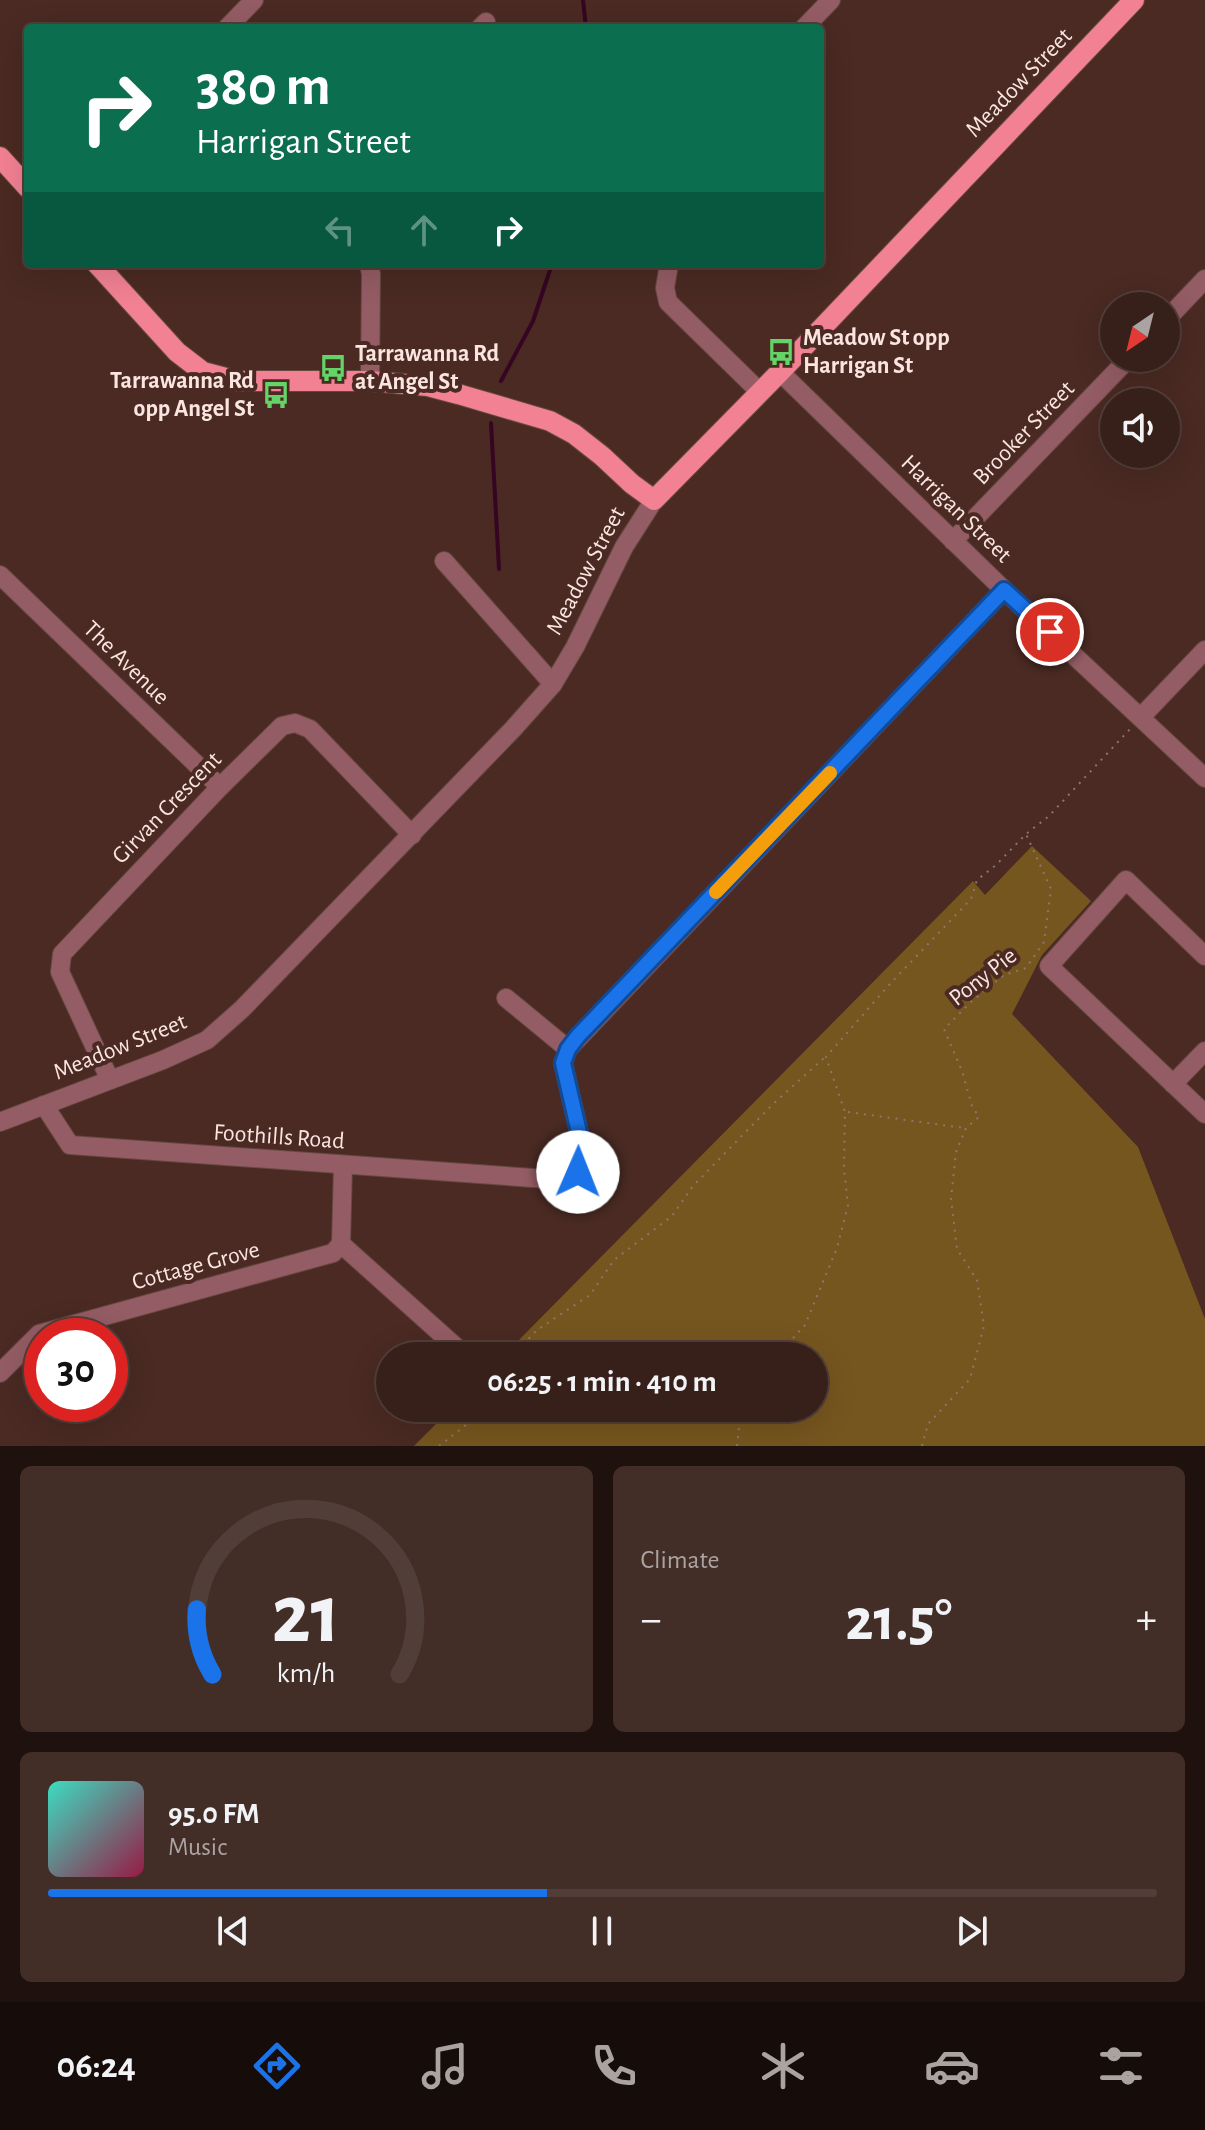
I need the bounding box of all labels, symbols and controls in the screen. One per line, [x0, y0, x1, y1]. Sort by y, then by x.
street label: Meadow Street [961, 24, 1077, 142]
icon: right [64, 56, 168, 160]
text: 380 m [196, 59, 331, 115]
text: Harrigan Street [196, 124, 411, 160]
icon: left [318, 208, 362, 252]
icon: ahead [402, 208, 446, 252]
icon: right [486, 208, 530, 252]
north arrow [1100, 292, 1180, 372]
map controls [1100, 292, 1180, 468]
place label: Meadow St opp Harrigan St [803, 326, 950, 378]
bus stop icon: Meadow St opp Harrigan St [766, 337, 796, 367]
place label: Tarrawanna Rd at Angel St [355, 342, 499, 394]
bus stop icon: Tarrawanna Rd at Angel St [318, 353, 348, 383]
place label: Tarrawanna Rd opp Angel St [110, 369, 254, 421]
street label: Brooker Street [969, 376, 1079, 489]
bus stop icon: Tarrawanna Rd opp Angel St [261, 380, 291, 410]
button: sound [1100, 388, 1180, 468]
street label: Harrigan Street [896, 451, 1016, 568]
street label: Meadow Street [542, 503, 630, 639]
pin [1016, 598, 1084, 666]
icon: arrive [1028, 610, 1072, 654]
street label: The Avenue [78, 617, 174, 709]
street label: Girvan Crescent [108, 747, 226, 869]
street label: Pony Pie [945, 943, 1021, 1011]
street label: Meadow Street [50, 1009, 190, 1085]
street label: Foothills Road [213, 1120, 345, 1154]
position arrow [536, 1130, 620, 1214]
street label: Cottage Grove [130, 1237, 262, 1295]
speed limit sign: 30 [24, 1318, 128, 1422]
text: 06:25 · 1 min · 410 m [487, 1367, 717, 1397]
text: Climate [641, 1547, 719, 1573]
text: 21 [272, 1574, 341, 1658]
text: 21.5° [845, 1591, 952, 1651]
text: − [641, 1598, 662, 1642]
text: + [1136, 1598, 1157, 1642]
text: km/h [277, 1659, 336, 1688]
text: 95.0 FM [168, 1799, 260, 1829]
text: Music [168, 1834, 227, 1860]
icon: previous [211, 1909, 255, 1953]
icon: pause [580, 1909, 624, 1953]
icon: next [950, 1909, 994, 1953]
icon: directions [249, 2038, 305, 2094]
icon: music [417, 2038, 473, 2094]
icon: phone [586, 2038, 642, 2094]
icon: climate [755, 2038, 811, 2094]
icon: car [924, 2038, 980, 2094]
icon: filters [1093, 2038, 1149, 2094]
text: 06:24 [56, 2048, 136, 2084]

